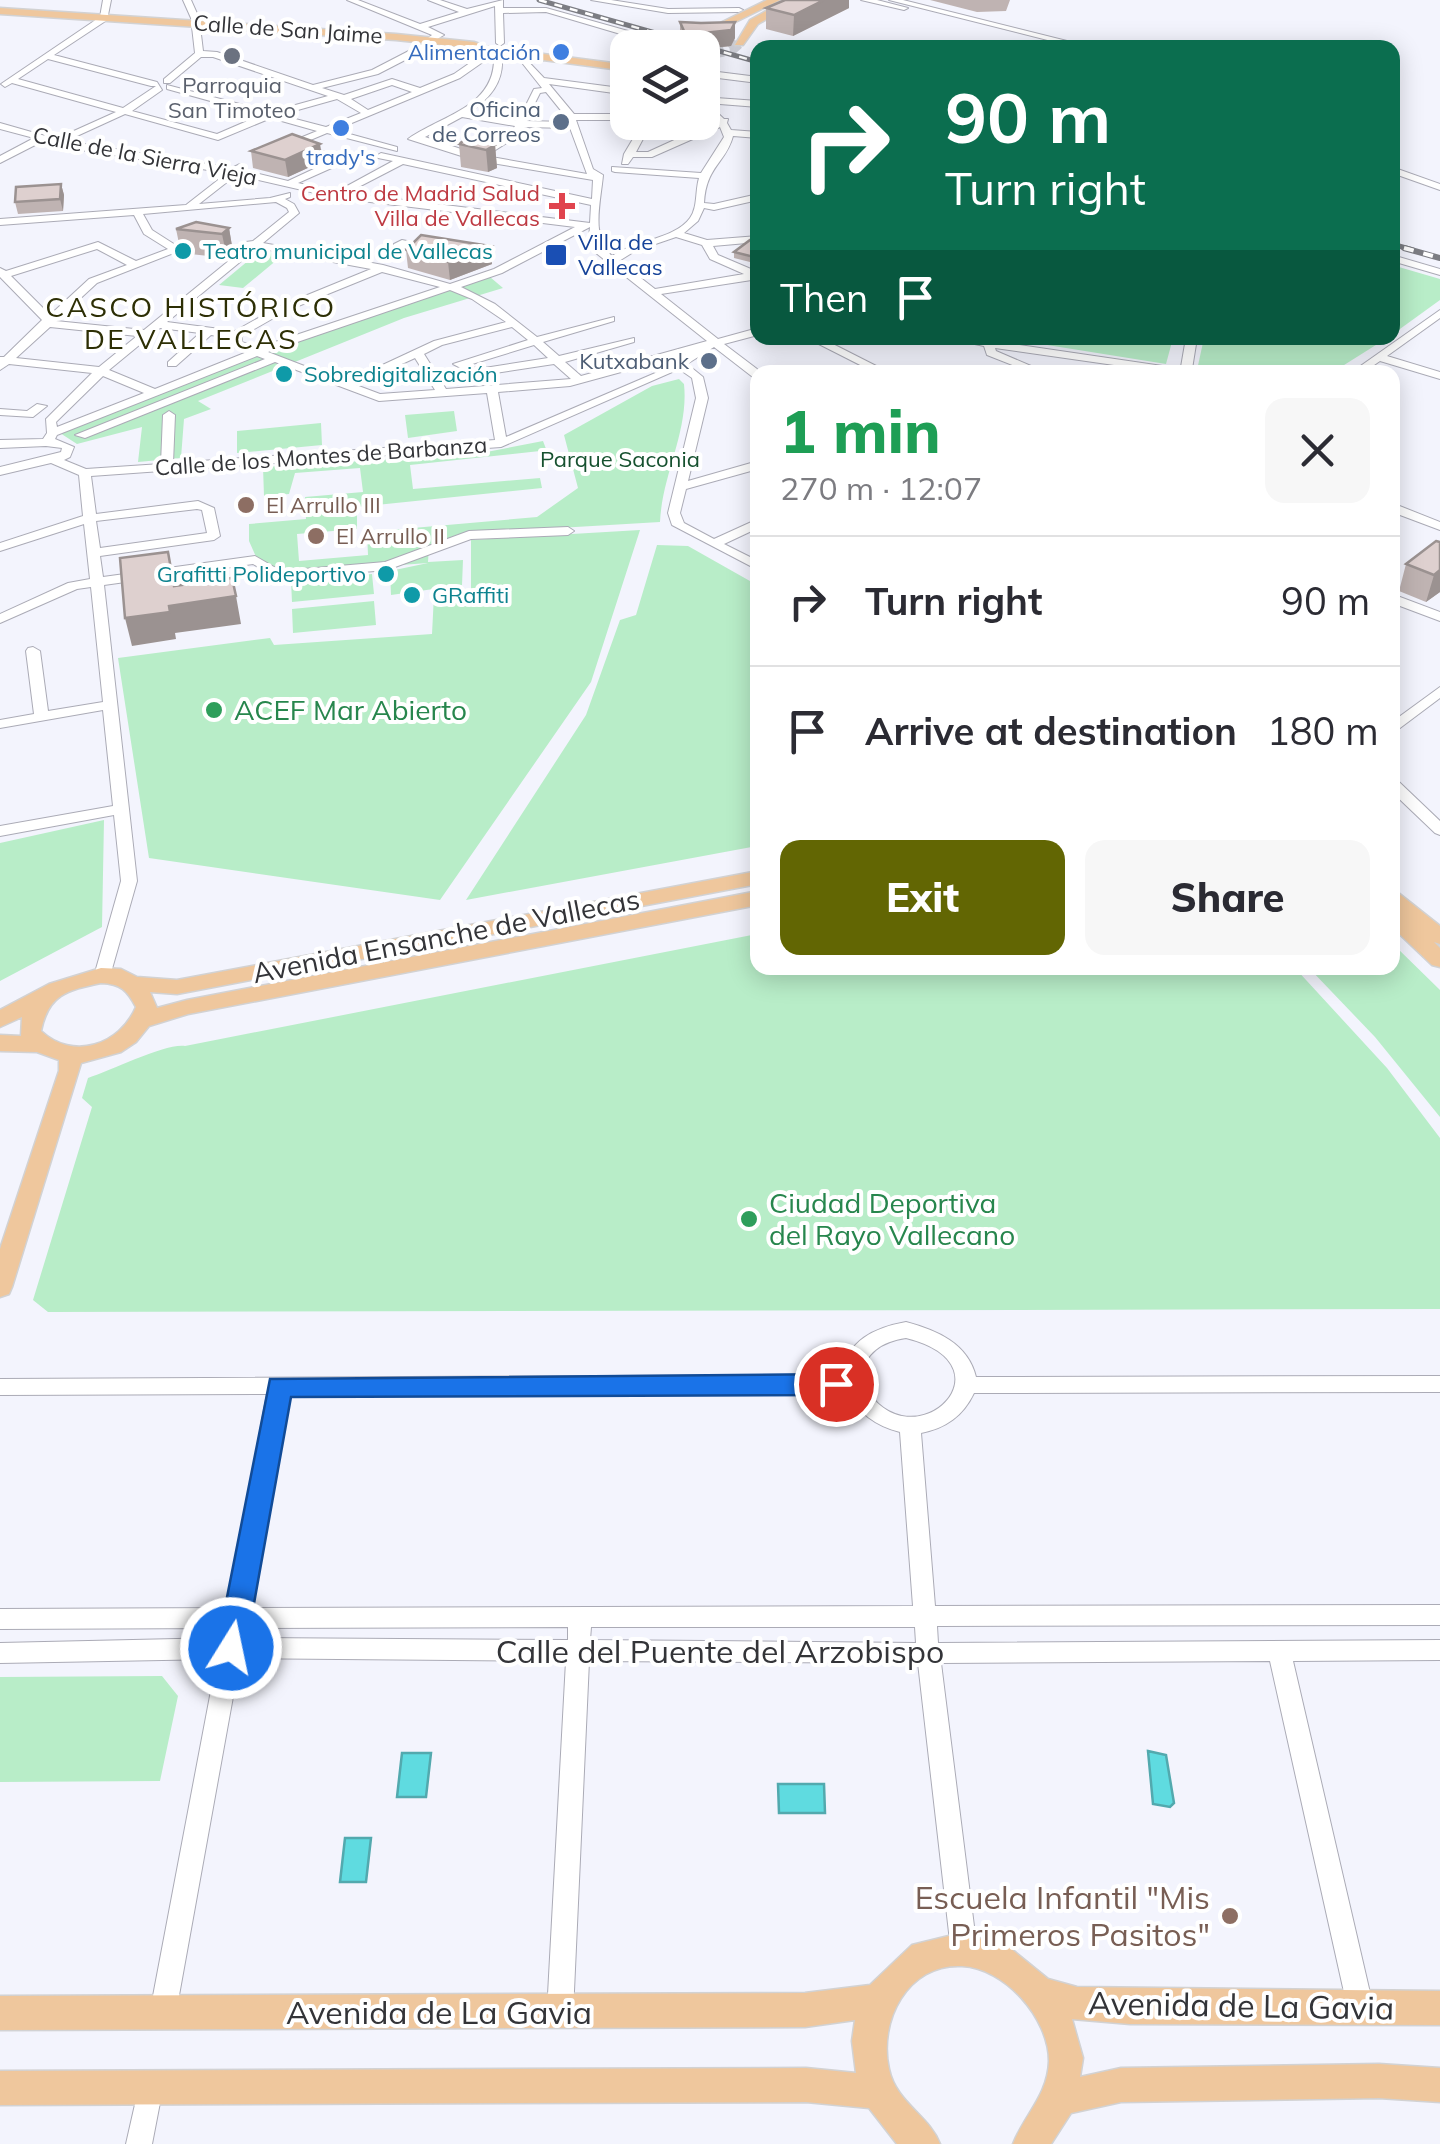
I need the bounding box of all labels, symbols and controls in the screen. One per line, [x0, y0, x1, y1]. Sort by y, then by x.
street label: Calle de San Jaime [193, 8, 383, 50]
map controls [610, 30, 720, 140]
button: layers [610, 30, 720, 140]
place label: Alimentación [408, 38, 541, 66]
marker: Alimentación [550, 41, 572, 63]
marker: Parroquia San Timoteo [221, 45, 243, 67]
place label: Parroquia San Timoteo [168, 71, 296, 124]
text: 90 m [945, 73, 1111, 161]
icon: right [780, 80, 910, 210]
place label: Oficina de Correos [432, 95, 541, 148]
marker: Oficina de Correos [550, 111, 572, 133]
marker: trady's [330, 117, 352, 139]
street label: Calle de la Sierra Vieja [30, 121, 260, 191]
place label: trady's [306, 143, 376, 171]
text: Turn right [945, 160, 1146, 216]
place label: Centro de Madrid Salud Villa de Vallecas [301, 179, 540, 232]
marker: Centro de Madrid Salud Villa de Vallecas [549, 193, 575, 219]
place label: Villa de Vallecas [578, 228, 663, 281]
place label: Teatro municipal de Vallecas [203, 237, 493, 265]
marker: Teatro municipal de Vallecas [172, 240, 194, 262]
marker: Villa de Vallecas [543, 242, 569, 268]
icon: arrive [888, 270, 943, 325]
text: Then [780, 274, 868, 322]
district label: CASCO HISTÓRICO DE VALLECAS [45, 289, 337, 356]
place label: Kutxabank [579, 347, 690, 375]
marker: Kutxabank [698, 350, 720, 372]
place label: Sobredigitalización [304, 360, 498, 388]
marker: Sobredigitalización [273, 363, 295, 385]
text: 1 min [780, 393, 941, 468]
button: close [1265, 398, 1370, 503]
street label: Calle de los Montes de Barbanza [154, 430, 488, 482]
park label: Parque Saconia [540, 445, 700, 473]
text: 270 m · 12:07 [780, 468, 982, 508]
place label: El Arrullo III [266, 491, 381, 519]
marker: El Arrullo III [235, 494, 257, 516]
place label: El Arrullo II [336, 522, 445, 550]
marker: El Arrullo II [305, 525, 327, 547]
place label: Grafitti Polideportivo [157, 560, 366, 588]
marker: Grafitti Polideportivo [375, 563, 397, 585]
icon: right [780, 574, 835, 629]
text: Turn right [865, 577, 1042, 625]
text: 90 m [1281, 577, 1370, 625]
place label: GRaffiti [432, 581, 509, 609]
marker: GRaffiti [401, 584, 423, 606]
place label: ACEF Mar Abierto [234, 692, 467, 727]
marker: ACEF Mar Abierto [203, 699, 225, 721]
icon: arrive [780, 704, 835, 759]
text: Arrive at destination [865, 707, 1237, 755]
text: 180 m [1267, 707, 1379, 755]
button: Exit [780, 840, 1065, 955]
button: Share [1085, 840, 1370, 955]
street label: Avenida Ensanche de Vallecas [249, 881, 642, 990]
place label: Ciudad Deportiva del Rayo Vallecano [769, 1185, 1015, 1252]
marker: Ciudad Deportiva del Rayo Vallecano [738, 1208, 760, 1230]
pin [794, 1342, 879, 1427]
icon: arrive [809, 1357, 864, 1412]
position arrow [179, 1596, 283, 1700]
street label: Calle del Puente del Arzobispo [496, 1631, 944, 1671]
place label: Escuela Infantil "Mis Primeros Pasitos" [915, 1877, 1210, 1954]
marker: Escuela Infantil "Mis Primeros Pasitos" [1219, 1905, 1241, 1927]
street label: Avenida de La Gavia [1088, 1982, 1394, 2028]
street label: Avenida de La Gavia [286, 1992, 592, 2032]

